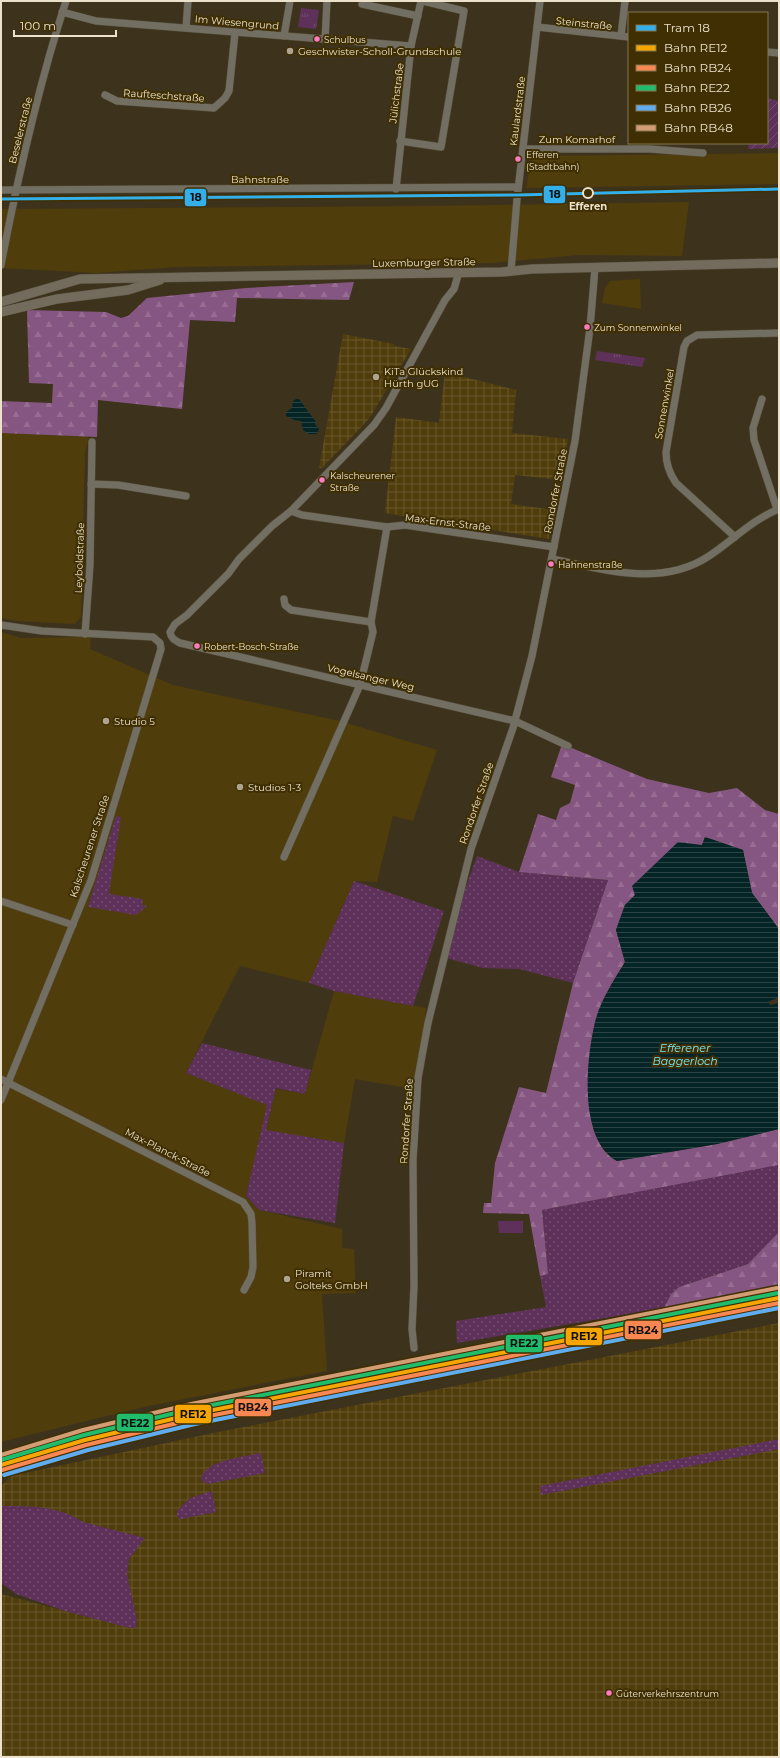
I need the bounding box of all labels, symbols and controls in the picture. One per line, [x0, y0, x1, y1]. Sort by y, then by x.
scale bar [14, 12, 116, 38]
street label: Im Wiesengrund [194, 12, 280, 33]
legend [628, 12, 768, 144]
street label: Steinstraße [555, 14, 613, 33]
text: 100 m [20, 18, 56, 33]
text: Tram 18 [664, 20, 710, 35]
marker: Schulbus [312, 34, 322, 44]
place label: Schulbus [324, 34, 366, 45]
text: Bahn RE12 [664, 40, 728, 55]
place label: Geschwister-Scholl-Grundschule [298, 45, 461, 58]
marker: Geschwister-Scholl-Grundschule [285, 46, 295, 56]
text: Bahn RB24 [664, 60, 732, 75]
street label: Jülichstraße [386, 62, 407, 125]
street label: Kaulardstraße [507, 76, 528, 147]
text: Bahn RE22 [664, 80, 730, 95]
street label: Raufteschstraße [123, 86, 205, 105]
street label: Beselerstraße [6, 95, 35, 165]
text: Bahn RB26 [664, 100, 731, 115]
text: Bahn RB48 [664, 120, 733, 135]
street label: Zum Komarhof [539, 133, 616, 146]
place label: Efferen (Stadtbahn) [526, 149, 580, 172]
marker: Efferen (Stadtbahn) [513, 154, 523, 164]
street label: Bahnstraße [231, 173, 289, 186]
line badge: 18 [543, 185, 566, 204]
text: 18 [549, 187, 561, 201]
marker: Efferen [582, 187, 594, 199]
line badge: 18 [184, 188, 207, 207]
text: 18 [190, 190, 202, 204]
place label: Efferen [569, 200, 607, 213]
street label: Luxemburger Straße [372, 255, 476, 270]
marker: Zum Sonnenwinkel [582, 322, 592, 332]
place label: Zum Sonnenwinkel [594, 322, 682, 333]
place label: KiTa Glückskind Hürth gUG [384, 365, 463, 390]
street label: Sonnenwinkel [652, 368, 677, 440]
marker: KiTa Glückskind Hürth gUG [371, 372, 381, 382]
street label: Rondorfer Straße [541, 448, 570, 534]
place label: Kalscheurener Straße [330, 470, 395, 493]
marker: Kalscheurener Straße [317, 475, 327, 485]
street label: Max-Ernst-Straße [404, 511, 492, 534]
street label: Leyboldstraße [72, 522, 87, 594]
marker: Hahnenstraße [546, 559, 556, 569]
place label: Hahnenstraße [558, 559, 623, 570]
marker: Robert-Bosch-Straße [192, 641, 202, 651]
place label: Robert-Bosch-Straße [204, 641, 299, 652]
street label: Vogelsanger Weg [326, 661, 416, 694]
place label: Studio 5 [114, 715, 155, 728]
marker: Studio 5 [101, 716, 111, 726]
street label: Rondorfer Straße [456, 761, 497, 846]
place label: Studios 1-3 [248, 781, 301, 794]
marker: Studios 1-3 [235, 782, 245, 792]
street label: Kalscheurener Straße [67, 793, 112, 899]
water label: Efferener Baggerloch [652, 1041, 718, 1068]
street label: Rondorfer Straße [397, 1078, 416, 1164]
street label: Max-Planck-Straße [123, 1125, 213, 1180]
place label: Piramit Golteks GmbH [295, 1267, 368, 1292]
marker: Piramit Golteks GmbH [282, 1274, 292, 1284]
line badge: RB24 [624, 1320, 662, 1340]
text: RB24 [628, 1323, 659, 1337]
line badge: RE12 [565, 1327, 603, 1346]
text: RE12 [571, 1329, 598, 1343]
line badge: RE22 [505, 1334, 543, 1353]
text: RE22 [510, 1336, 539, 1350]
line badge: RB24 [234, 1398, 272, 1417]
text: RB24 [238, 1400, 269, 1414]
line badge: RE12 [174, 1404, 212, 1424]
text: RE12 [180, 1407, 207, 1421]
line badge: RE22 [116, 1413, 154, 1432]
text: RE22 [121, 1416, 150, 1430]
marker: Güterverkehrszentrum [604, 1688, 614, 1698]
place label: Güterverkehrszentrum [616, 1688, 719, 1699]

